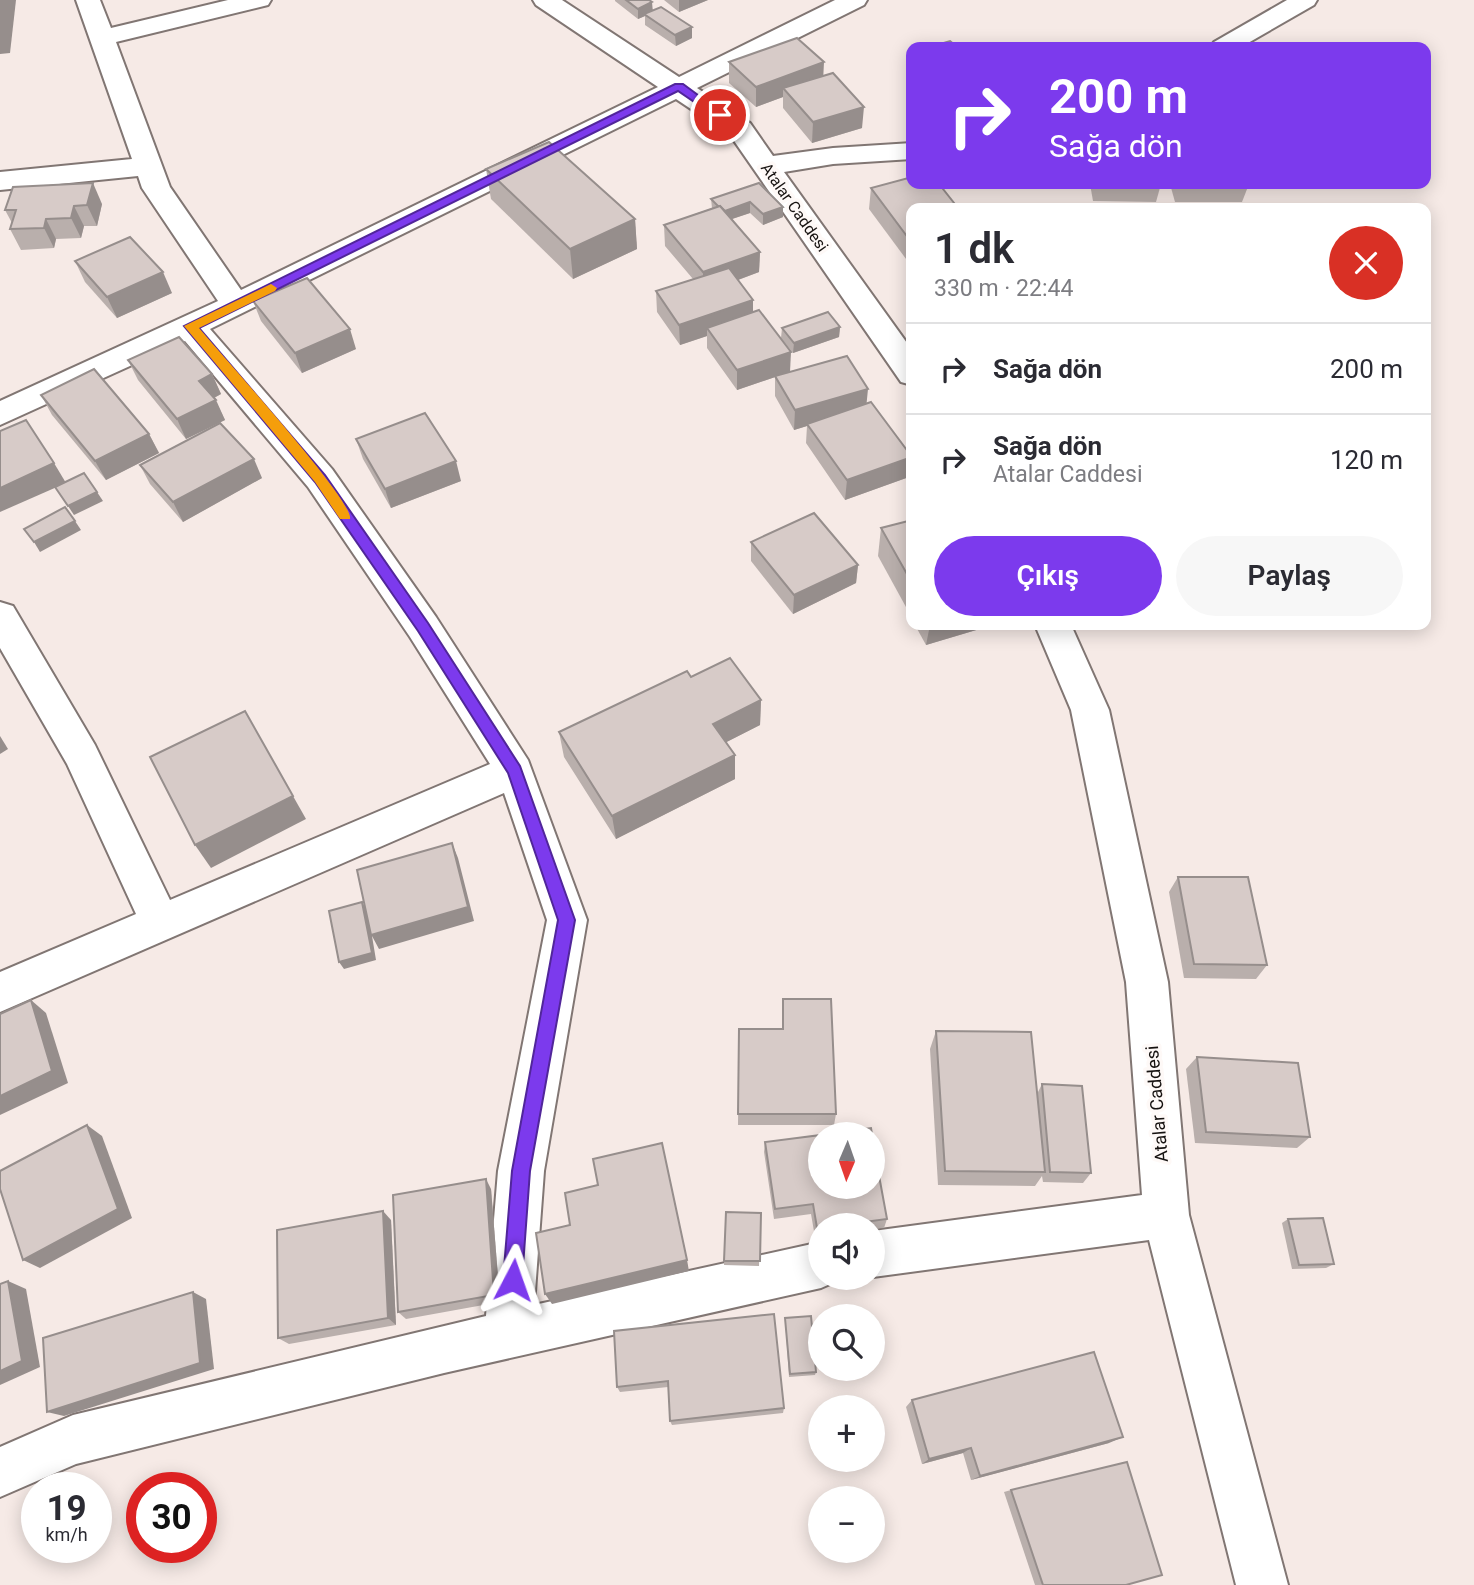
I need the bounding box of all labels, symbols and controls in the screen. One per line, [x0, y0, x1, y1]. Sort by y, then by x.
text: 200 m [1049, 68, 1188, 125]
icon: right [934, 70, 1025, 161]
pin [690, 85, 750, 145]
icon: arrive [701, 96, 739, 134]
text: Sağa dön [1049, 127, 1183, 165]
street label: Atalar Caddesi [757, 159, 832, 255]
text: 1 dk [934, 224, 1014, 273]
button: close [1329, 226, 1403, 300]
text: 330 m · 22:44 [934, 275, 1073, 302]
icon: right [934, 350, 972, 388]
text: Sağa dön [993, 354, 1102, 384]
text: 200 m [1330, 354, 1403, 384]
text: Sağa dön [993, 431, 1102, 461]
icon: right [934, 441, 972, 479]
text: 120 m [1330, 445, 1403, 475]
text: Atalar Caddesi [993, 461, 1143, 488]
button: Çıkış [934, 536, 1162, 616]
button: Paylaş [1176, 536, 1403, 616]
street label: Atalar Caddesi [1141, 1045, 1172, 1163]
north arrow [808, 1122, 886, 1199]
map controls [808, 1122, 885, 1563]
button: sound [808, 1213, 885, 1290]
position arrow [476, 1243, 550, 1317]
button: search [808, 1304, 885, 1381]
button: + [808, 1395, 885, 1472]
speed limit sign: 30 [126, 1472, 217, 1563]
button: − [808, 1486, 885, 1563]
text: 19 [46, 1488, 87, 1529]
text: km/h [45, 1524, 88, 1545]

